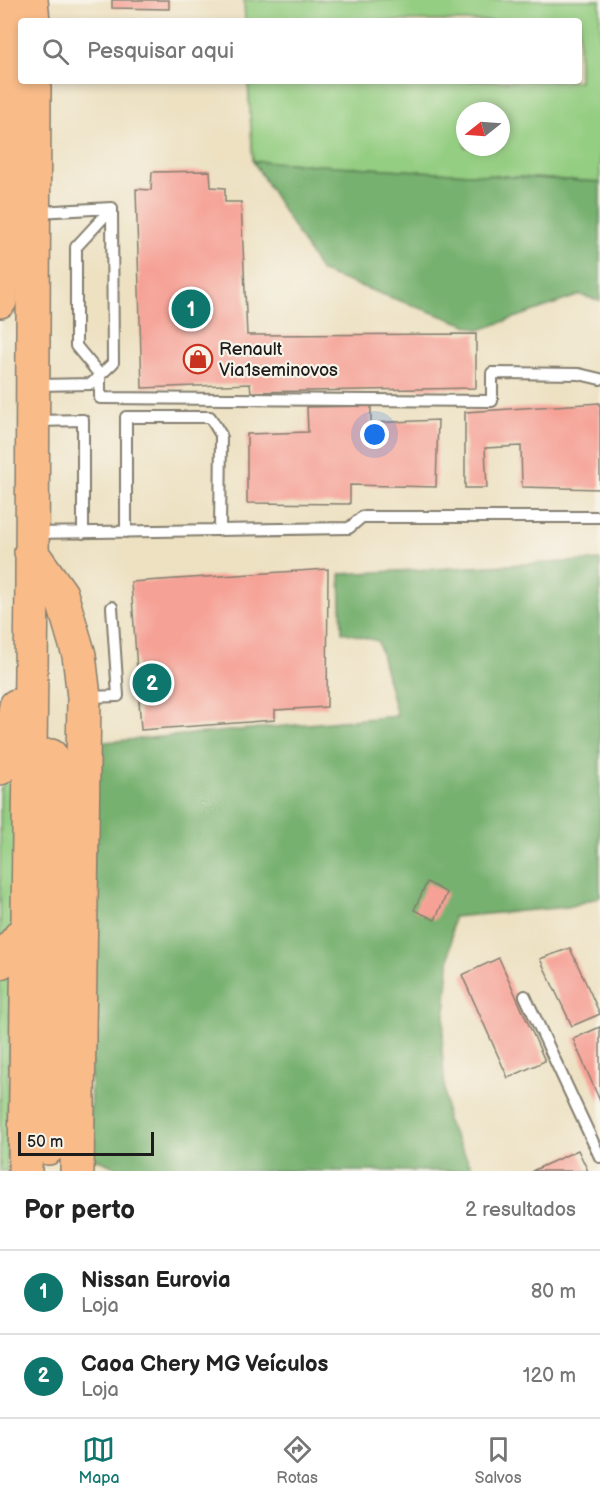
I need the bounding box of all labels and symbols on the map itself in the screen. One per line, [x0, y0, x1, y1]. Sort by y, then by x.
north arrow [456, 102, 510, 156]
pin: 1 [172, 286, 210, 332]
place label: Renault Via1seminovos [219, 339, 338, 381]
shop icon: Renault Via1seminovos [182, 343, 214, 375]
your location [360, 420, 389, 449]
pin: 2 [132, 660, 172, 706]
scale bar [18, 1129, 154, 1156]

